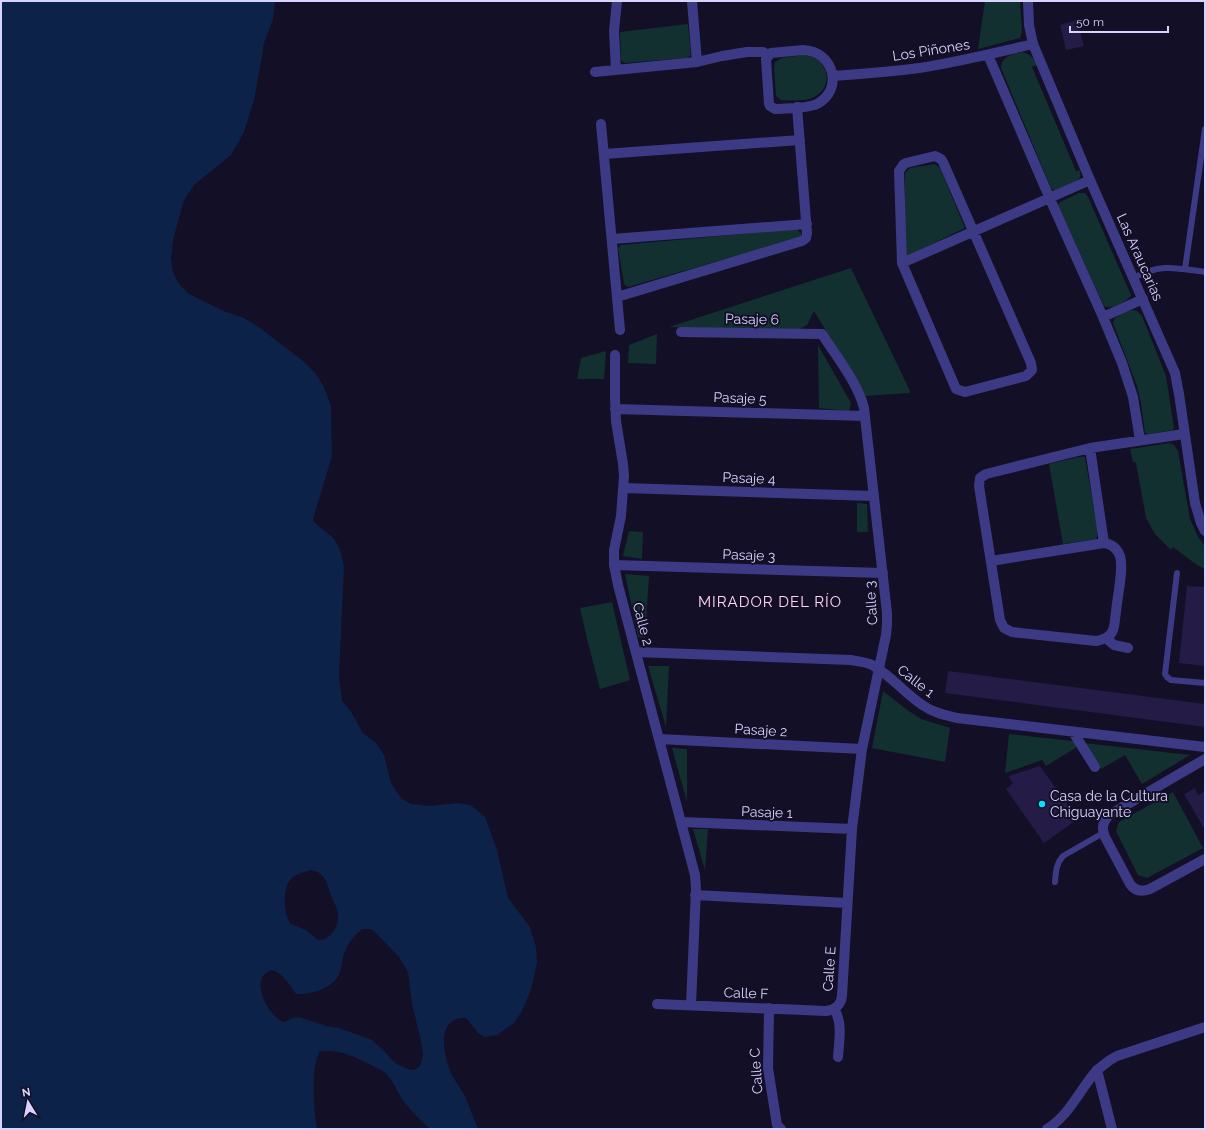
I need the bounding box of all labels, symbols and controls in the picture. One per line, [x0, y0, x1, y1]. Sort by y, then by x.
scale bar [1070, 8, 1168, 34]
text: 50 m [1076, 15, 1104, 29]
street label: Los Piñones [891, 36, 971, 64]
street label: Las Araucarias [1114, 211, 1166, 303]
street label: Pasaje 6 [725, 311, 779, 327]
street label: Pasaje 5 [713, 389, 767, 407]
street label: Pasaje 4 [722, 469, 776, 487]
street label: Pasaje 3 [722, 546, 776, 564]
street label: Calle 3 [861, 580, 881, 626]
district label: MIRADOR DEL RÍO [698, 593, 842, 611]
street label: Calle 2 [630, 601, 656, 647]
street label: Calle 1 [894, 662, 938, 700]
street label: Pasaje 2 [734, 721, 788, 739]
place label: Casa de la Cultura Chiguayante [1050, 788, 1168, 820]
marker: Casa de la Cultura Chiguayante [1037, 799, 1047, 809]
street label: Pasaje 1 [741, 803, 793, 821]
street label: Calle E [819, 946, 839, 992]
street label: Calle F [723, 984, 769, 1002]
street label: Calle C [746, 1047, 766, 1095]
north arrow [8, 1082, 48, 1122]
text: N [21, 1086, 32, 1100]

